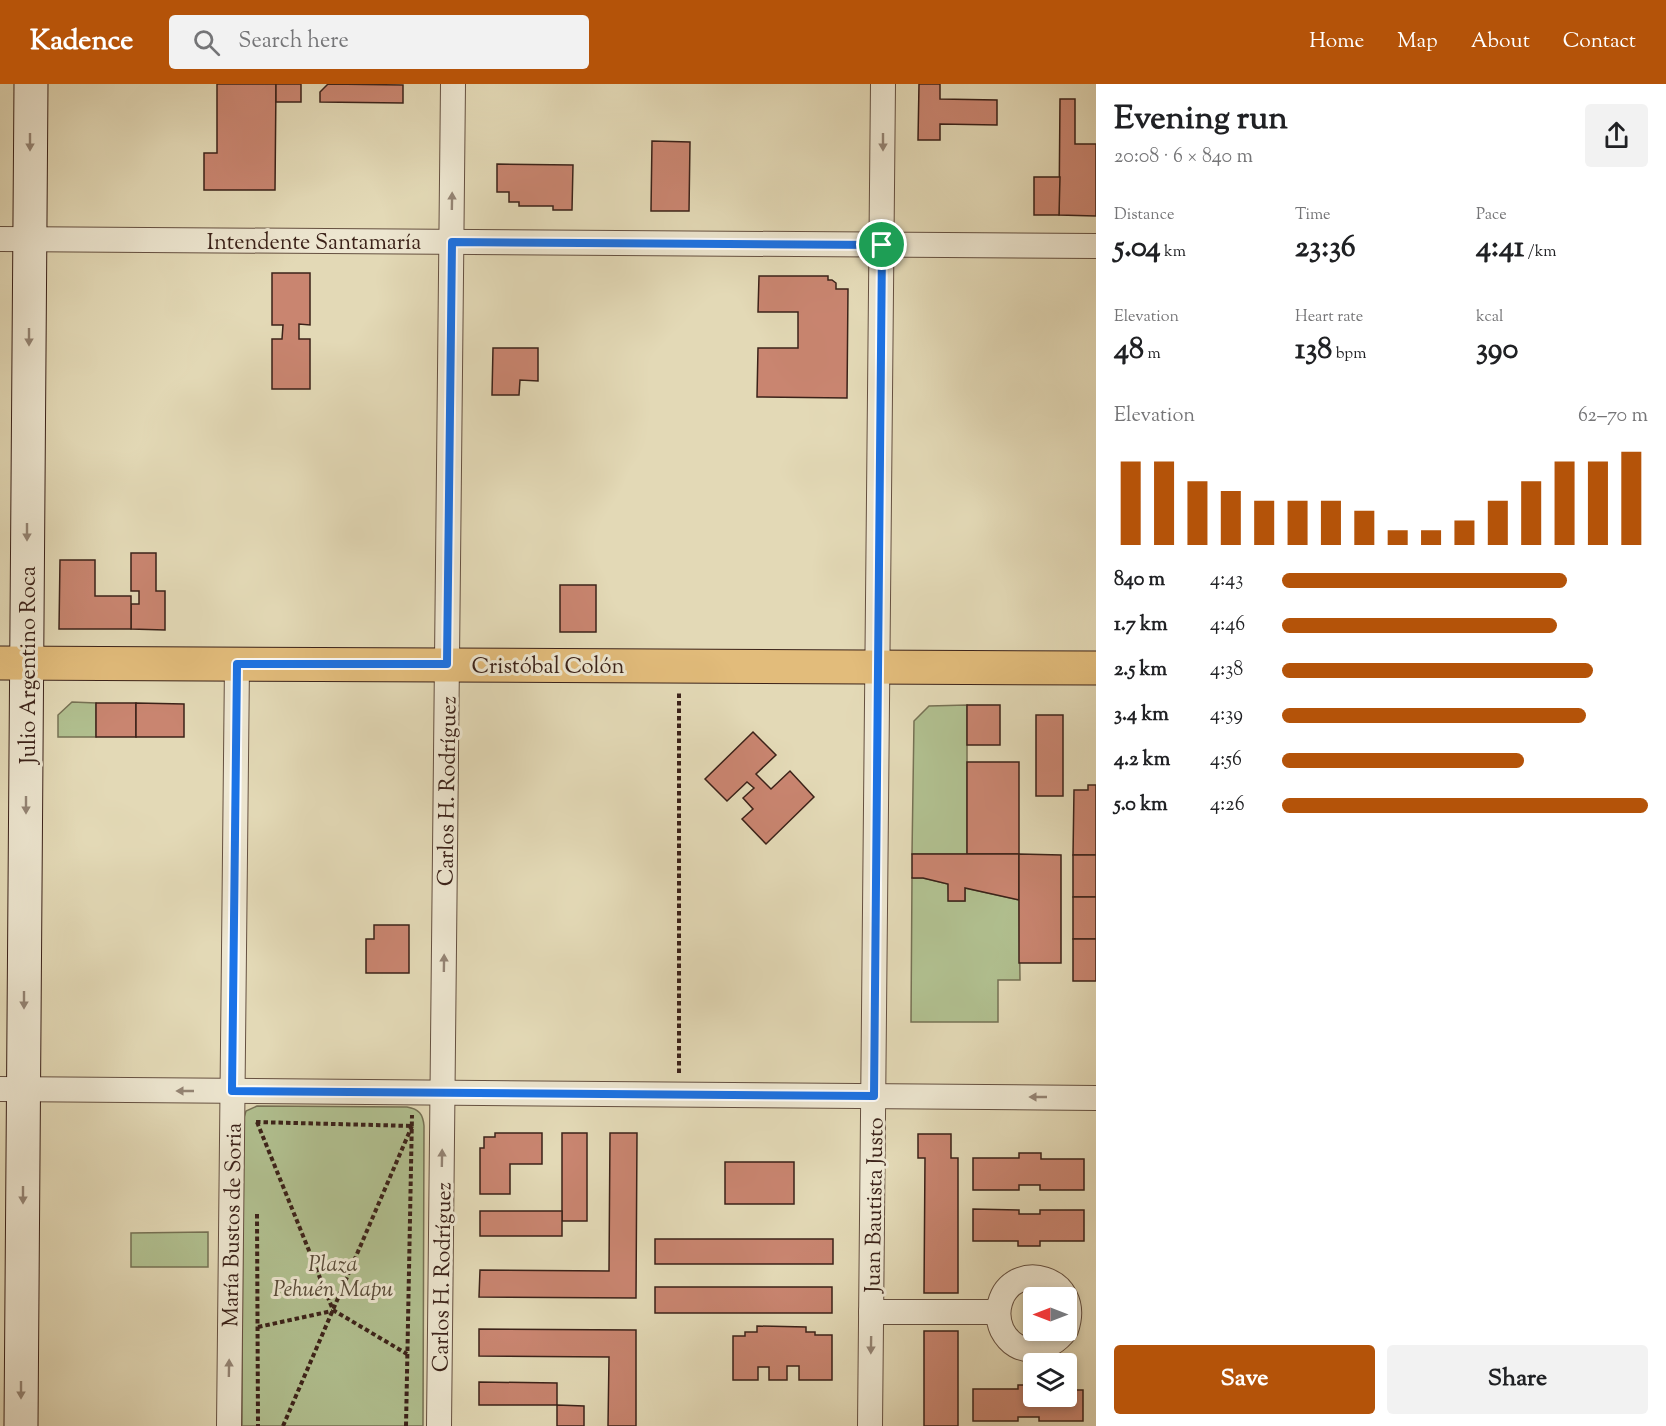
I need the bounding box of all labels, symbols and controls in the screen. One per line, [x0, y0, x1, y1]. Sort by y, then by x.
search box [169, 15, 589, 69]
text: Kadence [30, 22, 133, 62]
icon: search [190, 26, 223, 59]
text: Search here [238, 26, 349, 58]
text: Home [1309, 27, 1364, 57]
text: Map [1397, 27, 1438, 57]
text: About [1471, 27, 1530, 57]
text: Contact [1563, 27, 1636, 57]
text: Evening run [1114, 96, 1288, 144]
button: share [1585, 104, 1648, 167]
one-way arrow [25, 133, 35, 152]
one-way arrow [878, 133, 888, 152]
text: 20:08 · 6 × 840 m [1114, 143, 1253, 172]
one-way arrow [447, 191, 457, 210]
text: Distance [1114, 204, 1174, 227]
text: Time [1295, 204, 1331, 227]
text: Pace [1476, 204, 1507, 227]
pin [856, 219, 907, 270]
text: 5.04 [1114, 227, 1161, 270]
text: 23:36 [1295, 227, 1356, 270]
text: 4:41 [1476, 227, 1524, 270]
street label: Intendente Santamaría [207, 228, 421, 260]
icon: arrive [865, 228, 898, 261]
text: km [1161, 241, 1186, 264]
text: /km [1524, 241, 1557, 264]
text: Elevation [1114, 306, 1179, 329]
text: Heart rate [1295, 306, 1363, 329]
text: kcal [1476, 306, 1504, 329]
one-way arrow [24, 328, 34, 347]
text: 48 [1114, 329, 1144, 372]
text: 138 [1295, 329, 1332, 372]
text: 390 [1476, 329, 1518, 372]
text: m [1144, 343, 1161, 366]
text: bpm [1332, 343, 1366, 366]
text: Elevation [1114, 402, 1195, 431]
text: 62–70 m [1578, 402, 1648, 431]
one-way arrow [23, 523, 32, 542]
street label: Julio Argentino Roca [14, 566, 46, 765]
text: 840 m [1114, 566, 1165, 595]
text: 4:43 [1210, 566, 1243, 595]
text: 1.7 km [1114, 611, 1168, 640]
text: 4:46 [1210, 611, 1245, 640]
street label: Cristóbal Colón [472, 652, 624, 684]
text: 2.5 km [1114, 656, 1167, 685]
text: 4:38 [1210, 656, 1243, 685]
street label: Carlos H. Rodríguez [431, 696, 467, 886]
text: 3.4 km [1114, 701, 1169, 730]
text: 4:39 [1210, 701, 1243, 730]
text: 4.2 km [1114, 746, 1170, 775]
text: 4:56 [1210, 746, 1242, 775]
text: 5.0 km [1114, 791, 1168, 820]
text: 4:26 [1210, 791, 1245, 820]
one-way arrow [21, 796, 30, 815]
one-way arrow [439, 953, 449, 972]
one-way arrow [19, 991, 29, 1010]
one-way arrow [176, 1086, 195, 1095]
one-way arrow [1028, 1092, 1047, 1102]
street label: Juan Bautista Justo [858, 1117, 894, 1294]
street label: María Bustos de Soria [216, 1123, 252, 1328]
one-way arrow [437, 1148, 447, 1167]
street label: Carlos H. Rodríguez [426, 1182, 462, 1372]
one-way arrow [18, 1186, 27, 1205]
park label: Plaza Pehuén Mapu [273, 1250, 394, 1307]
north arrow [1023, 1287, 1077, 1341]
map controls [1023, 1287, 1077, 1407]
one-way arrow [866, 1336, 876, 1355]
button: Save [1114, 1345, 1375, 1414]
button: Share [1387, 1345, 1648, 1414]
button: layers [1023, 1353, 1077, 1407]
one-way arrow [224, 1358, 234, 1377]
one-way arrow [16, 1381, 26, 1400]

